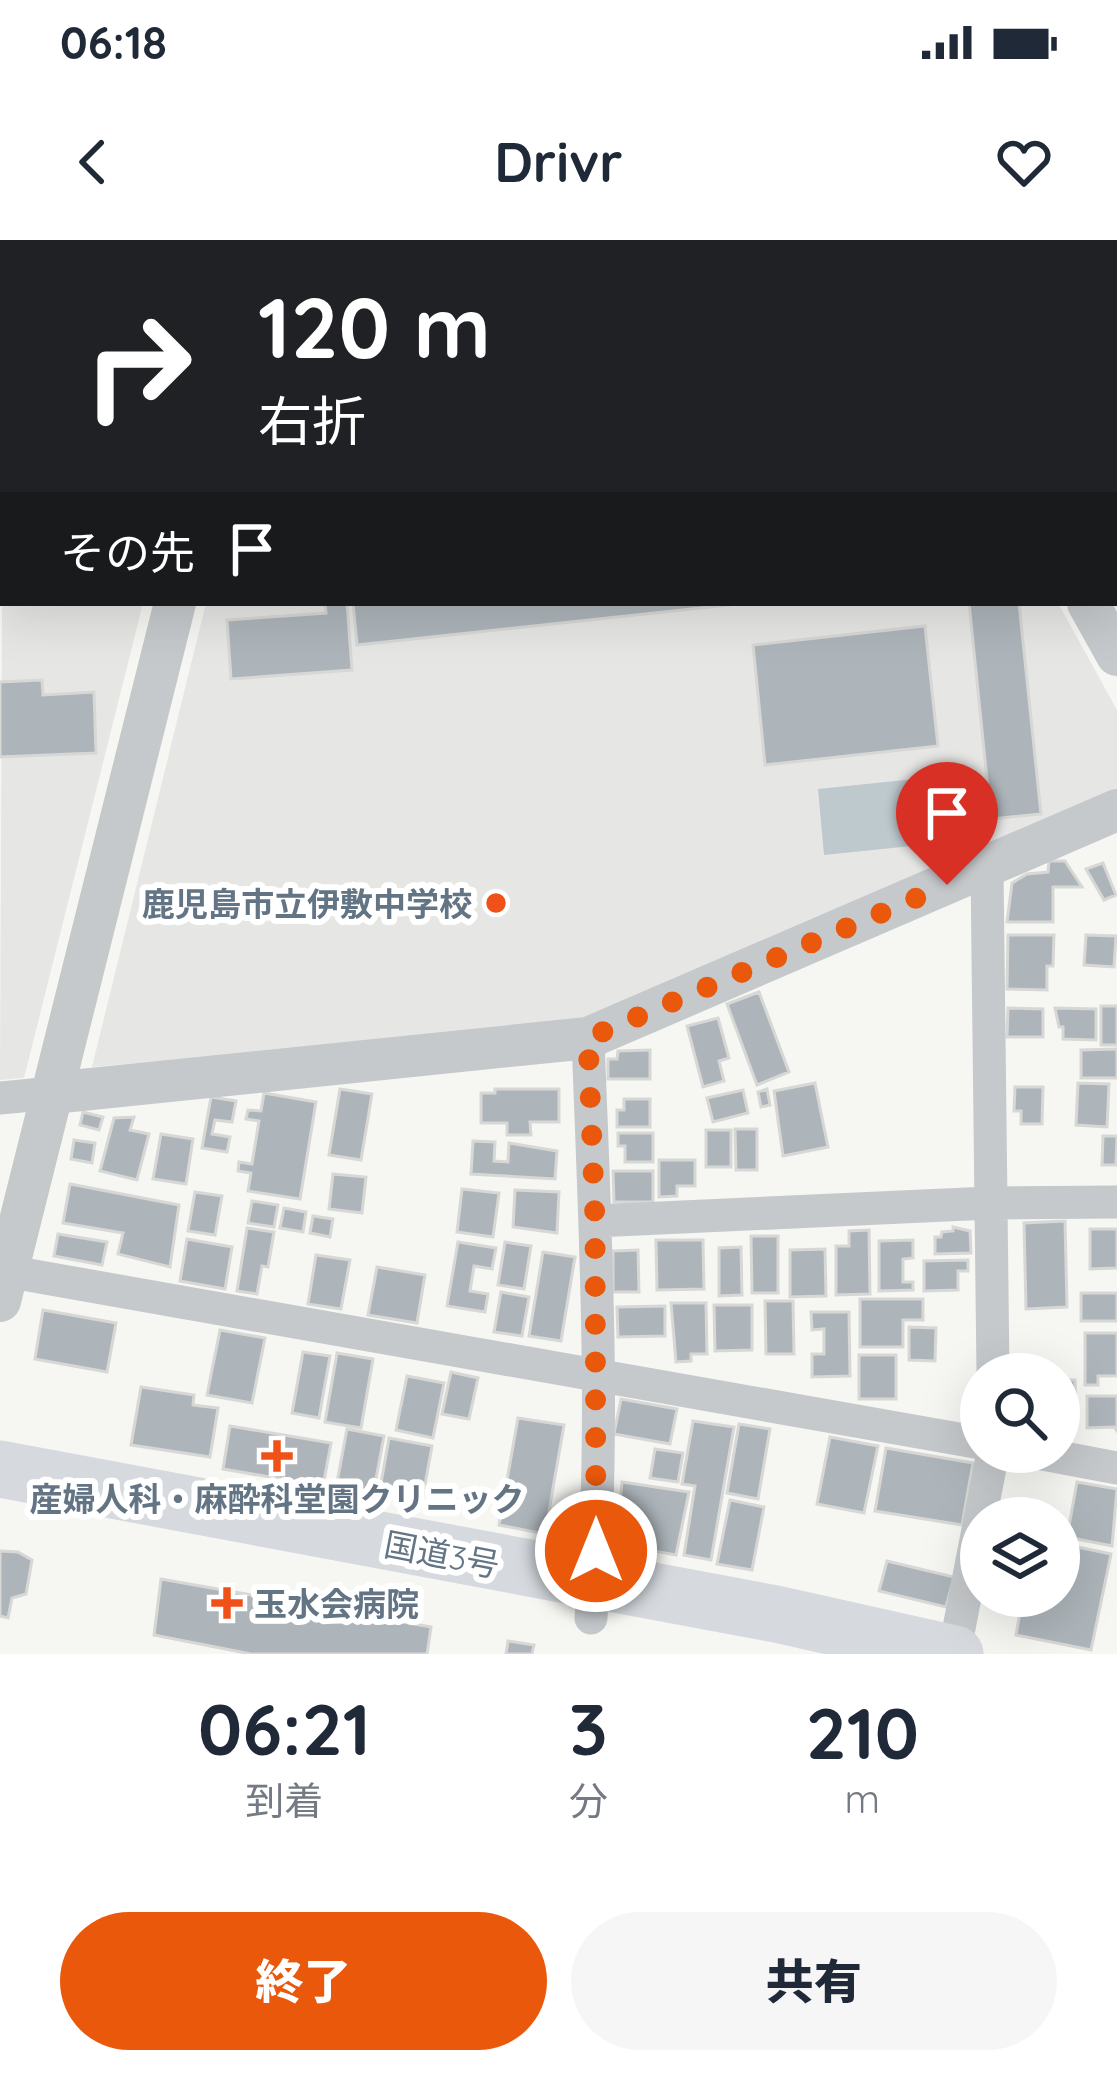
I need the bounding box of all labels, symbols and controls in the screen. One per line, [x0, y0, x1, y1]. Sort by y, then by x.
text: 06:18 [60, 14, 167, 70]
text: Drivr [494, 128, 623, 196]
icon: back [60, 129, 126, 195]
icon: heart [991, 129, 1057, 195]
text: 120 m [258, 274, 491, 379]
icon: right [60, 288, 216, 444]
text: 右折 [258, 387, 366, 455]
icon: arrive [219, 516, 285, 582]
text: その先 [60, 524, 195, 580]
pin [896, 762, 998, 885]
icon: arrive [914, 780, 980, 846]
place label: 鹿児島市立伊敷中学校 [142, 883, 472, 924]
marker: 鹿児島市立伊敷中学校 [483, 890, 509, 916]
map controls [960, 1353, 1080, 1617]
button: search [960, 1353, 1080, 1473]
marker: 産婦人科・麻酔科堂園クリニック [261, 1440, 293, 1472]
place label: 産婦人科・麻酔科堂園クリニック [30, 1478, 525, 1519]
position arrow [533, 1488, 659, 1614]
button: layers [960, 1497, 1080, 1617]
street label: 国道3号 [381, 1523, 503, 1585]
place label: 玉水会病院 [254, 1583, 419, 1624]
marker: 玉水会病院 [211, 1587, 243, 1619]
text: 06:21 [198, 1683, 371, 1773]
text: 3 [569, 1683, 608, 1773]
text: 210 [806, 1687, 919, 1777]
text: m [845, 1774, 880, 1823]
text: 到着 [245, 1776, 323, 1825]
text: 分 [569, 1776, 608, 1825]
button: 終了 [60, 1912, 547, 2050]
button: 共有 [571, 1912, 1057, 2050]

